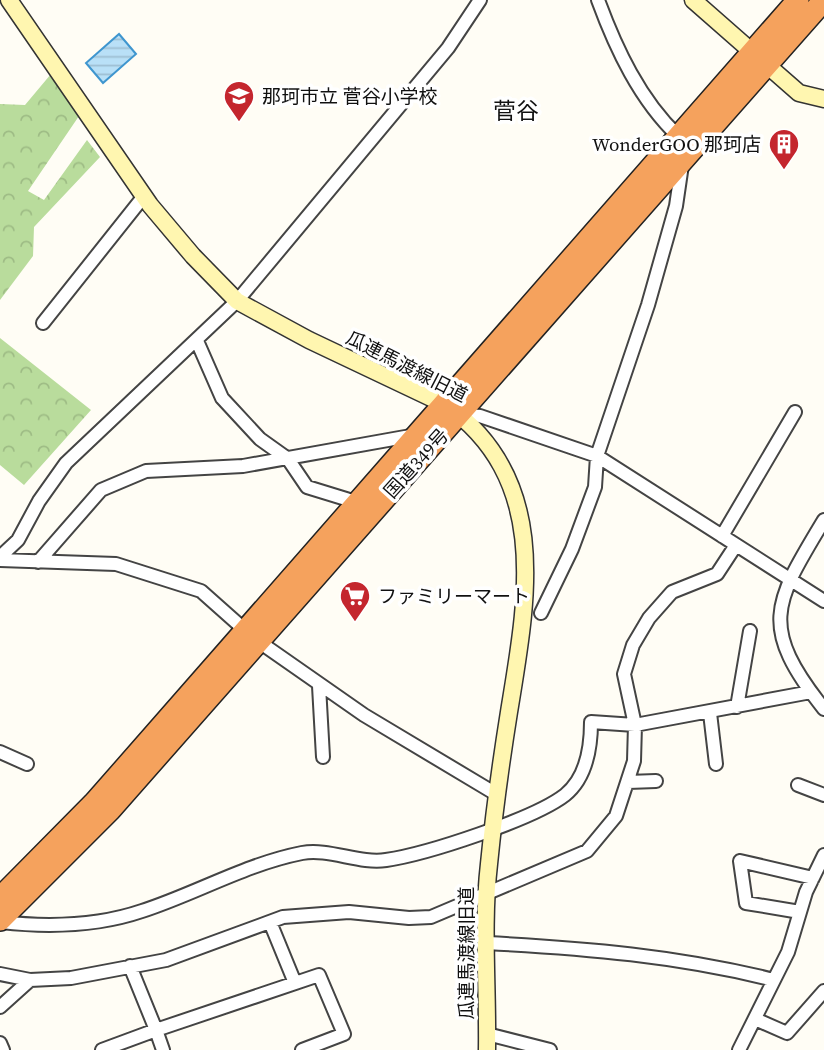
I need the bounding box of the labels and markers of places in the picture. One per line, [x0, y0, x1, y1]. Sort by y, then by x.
school or university icon: 那珂市立 菅谷小学校 [222, 79, 256, 123]
place label: 那珂市立 菅谷小学校 [262, 83, 437, 109]
building icon: WonderGOO 那珂店 [767, 127, 801, 171]
place label: WonderGOO 那珂店 [592, 131, 761, 157]
supermarket icon: ファミリーマート [338, 579, 372, 623]
place label: ファミリーマート [378, 583, 530, 609]

